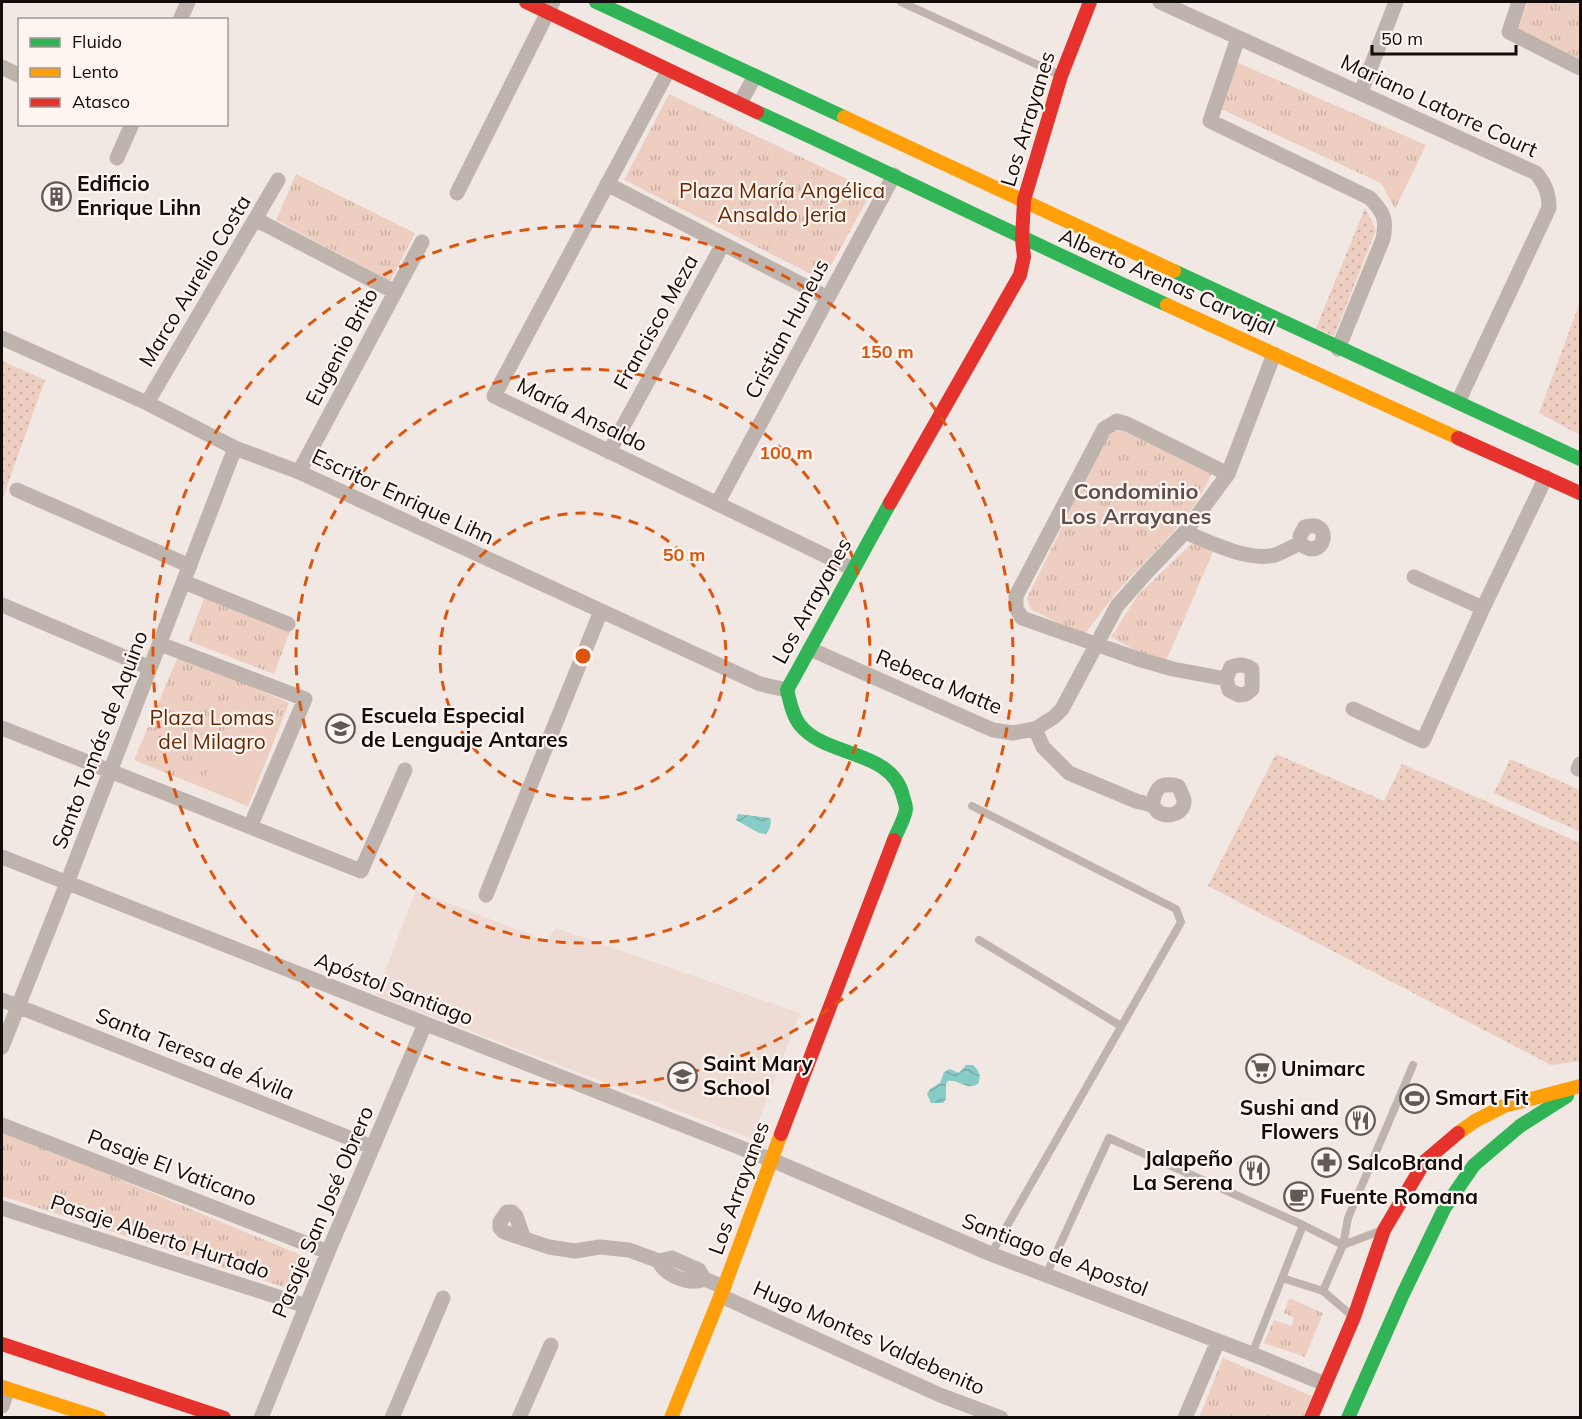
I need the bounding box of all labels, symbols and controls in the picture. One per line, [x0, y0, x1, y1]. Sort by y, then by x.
legend [18, 18, 228, 126]
scale bar [1372, 18, 1516, 56]
text: 50 m [1381, 27, 1423, 50]
text: Fluido [72, 30, 122, 53]
street label: Los Arrayanes [994, 48, 1060, 189]
street label: Mariano Latorre Court [1337, 48, 1542, 162]
text: Lento [72, 60, 119, 83]
text: Atasco [72, 90, 130, 113]
place label: Edificio Enrique Lihn [77, 170, 201, 220]
park label: Plaza María Angélica Ansaldo Jeria [679, 177, 885, 227]
building icon: Edificio Enrique Lihn [40, 180, 72, 212]
street label: Marco Aurelio Costa [133, 190, 256, 371]
street label: Alberto Arenas Carvajal [1055, 222, 1279, 340]
street label: Francisco Meza [607, 249, 703, 394]
street label: Cristian Huneus [738, 254, 834, 403]
street label: Eugenio Brito [299, 283, 383, 410]
text: 150 m [860, 340, 914, 363]
street label: María Ansaldo [513, 371, 652, 457]
text: 100 m [759, 441, 813, 464]
street label: Escritor Enrique Lihn [308, 442, 499, 550]
district label: Condominio Los Arrayanes [1060, 477, 1212, 530]
street label: Los Arrayanes [766, 533, 856, 668]
text: 50 m [663, 543, 705, 566]
street label: Santo Tomás de Aquino [45, 627, 153, 852]
street label: Rebeca Matte [872, 643, 1006, 719]
centre of rings [573, 646, 593, 666]
place label: Escuela Especial de Lenguaje Antares [361, 702, 568, 752]
park label: Plaza Lomas del Milagro [150, 704, 274, 754]
school or university icon: Escuela Especial de Lenguaje Antares [324, 712, 356, 744]
street label: Apóstol Santiago [311, 946, 477, 1030]
street label: Santa Teresa de Ávila [92, 1001, 298, 1105]
place label: Saint Mary School [703, 1050, 814, 1100]
supermarket icon: Unimarc [1244, 1053, 1276, 1085]
place label: Unimarc [1281, 1055, 1365, 1081]
school or university icon: Saint Mary School [666, 1060, 698, 1092]
sports icon: Smart Fit [1398, 1082, 1430, 1114]
place label: Smart Fit [1435, 1084, 1528, 1110]
place label: Sushi and Flowers [1240, 1094, 1339, 1144]
street label: Pasaje San José Obrero [266, 1102, 379, 1321]
restaurant icon: Sushi and Flowers [1344, 1104, 1376, 1136]
street label: Los Arrayanes [702, 1117, 774, 1258]
street label: Pasaje El Vaticano [84, 1123, 261, 1211]
place label: Jalapeño La Serena [1132, 1145, 1233, 1195]
pharmacy icon: SalcoBrand [1310, 1147, 1342, 1179]
place label: SalcoBrand [1347, 1149, 1463, 1175]
restaurant icon: Jalapeño La Serena [1238, 1155, 1270, 1187]
cafe icon: Fuente Romana [1283, 1181, 1315, 1213]
place label: Fuente Romana [1320, 1183, 1478, 1209]
street label: Pasaje Alberto Hurtado [47, 1188, 273, 1284]
street label: Santiago de Apostol [959, 1207, 1152, 1302]
street label: Hugo Montes Valdebenito [750, 1274, 989, 1400]

